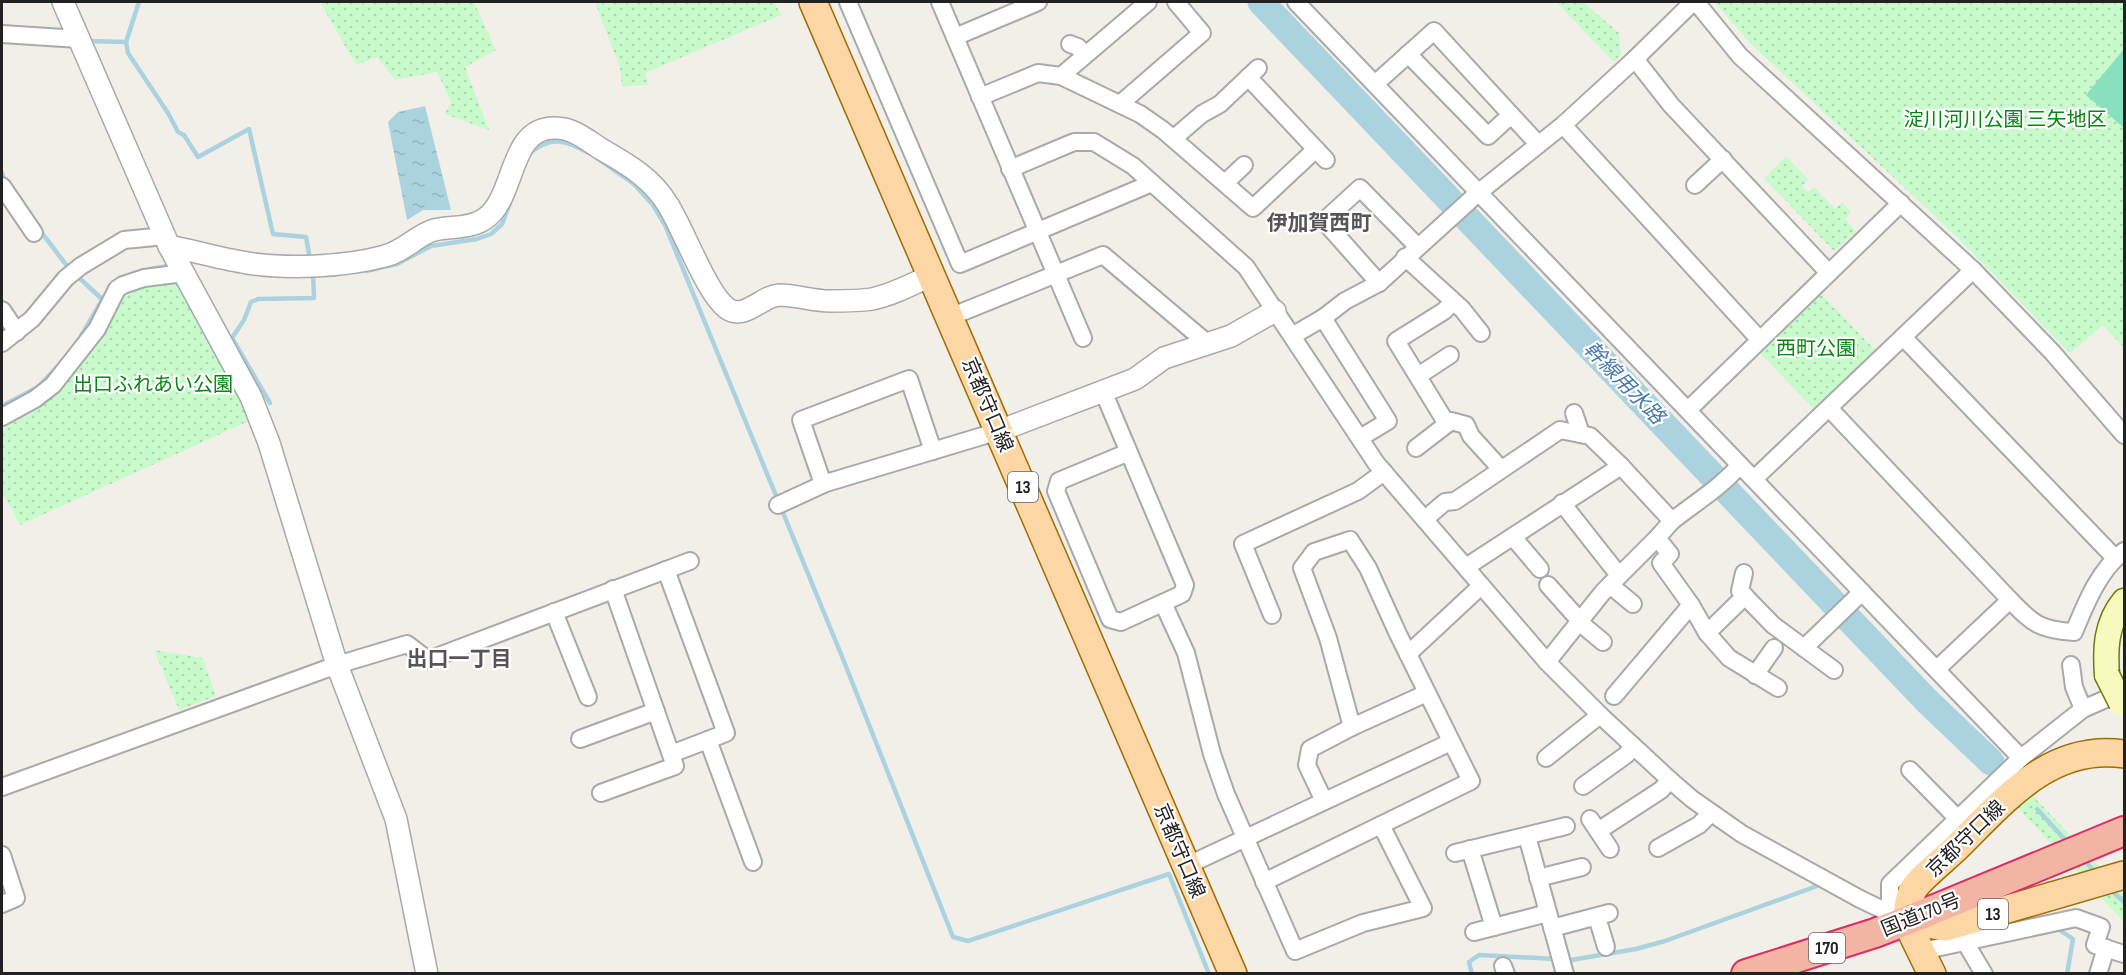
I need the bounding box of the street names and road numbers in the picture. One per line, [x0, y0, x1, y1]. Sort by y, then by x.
street label: 京都守口線 [956, 354, 1018, 456]
road number: 13 [1008, 472, 1038, 502]
street label: 京都守口線 [1922, 796, 2010, 882]
street label: 京都守口線 [1148, 800, 1210, 902]
street label: 国道170号 [1878, 888, 1964, 942]
road number: 13 [1978, 899, 2008, 929]
road number: 170 [1809, 933, 1845, 963]

